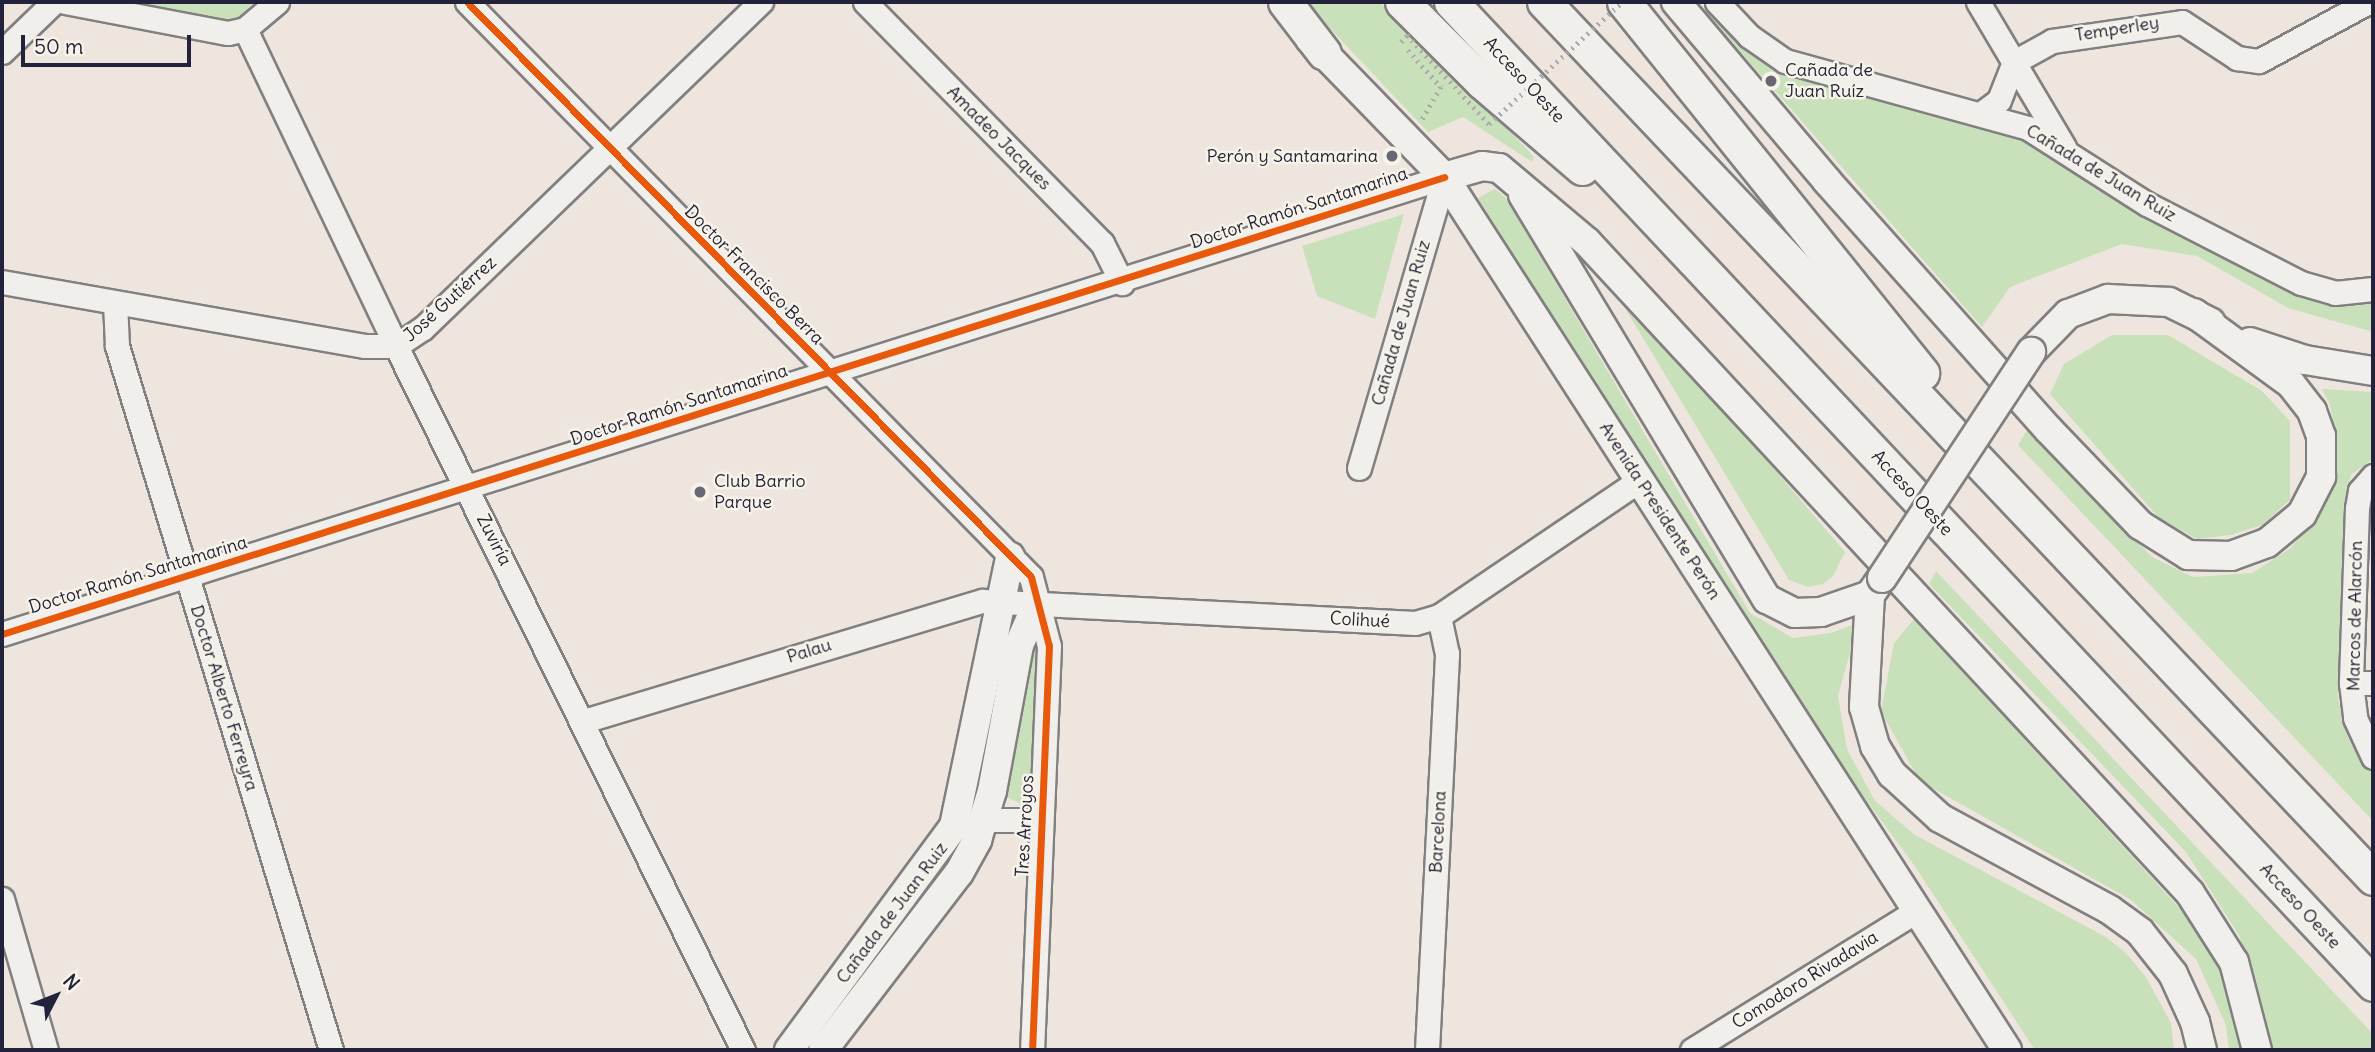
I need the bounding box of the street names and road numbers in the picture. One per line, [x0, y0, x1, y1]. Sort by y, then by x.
street label: Temperley [2073, 12, 2161, 46]
street label: Acceso Oeste [1479, 33, 1569, 127]
street label: Amadeo Jacques [942, 81, 1056, 195]
street label: Cañada de Juan Ruiz [2022, 120, 2180, 226]
street label: Doctor Ramón Santamarina [1188, 163, 1410, 253]
street label: Doctor Francisco Berra [680, 201, 828, 349]
street label: Cañada de Juan Ruiz [1367, 238, 1435, 408]
street label: José Gutiérrez [399, 252, 501, 346]
street label: Doctor Ramón Santamarina [568, 360, 790, 450]
street label: Avenida Presidente Perón [1595, 418, 1725, 604]
street label: Acceso Oeste [1867, 446, 1957, 540]
street label: Zuviría [472, 511, 516, 569]
street label: Doctor Ramón Santamarina [26, 531, 250, 619]
street label: Marcos de Alarcón [2343, 541, 2367, 691]
street label: Doctor Alberto Ferreyra [185, 602, 263, 794]
street label: Colihué [1329, 608, 1391, 632]
street label: Palau [784, 634, 834, 668]
street label: Tres Arroyos [1012, 775, 1038, 877]
street label: Barcelona [1425, 790, 1451, 874]
street label: Cañada de Juan Ruiz [832, 838, 952, 988]
street label: Acceso Oeste [2255, 859, 2345, 953]
street label: Comodoro Rivadavia [1728, 926, 1882, 1034]

